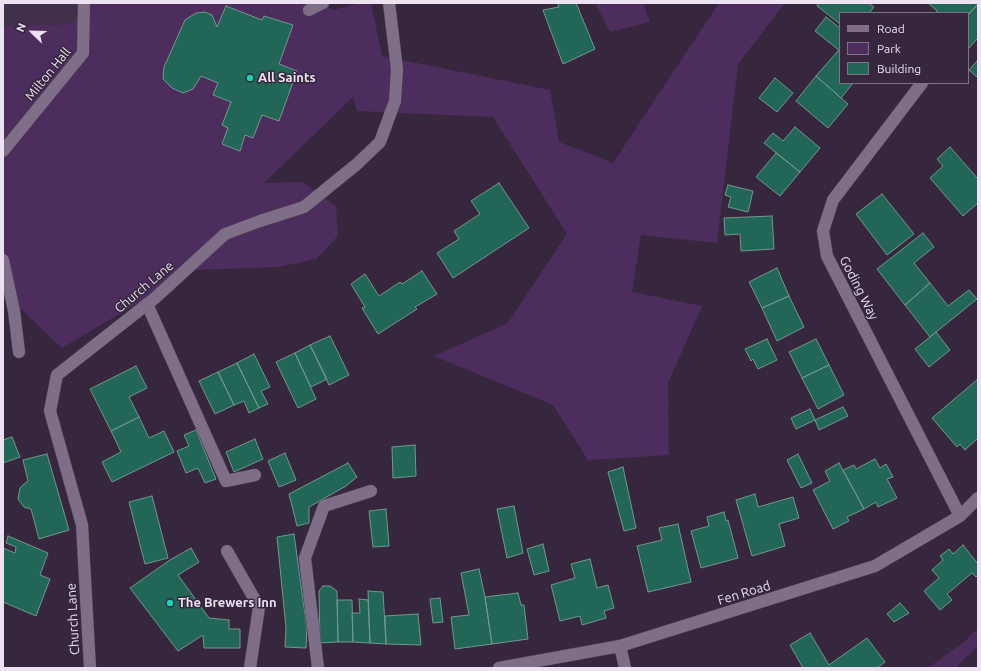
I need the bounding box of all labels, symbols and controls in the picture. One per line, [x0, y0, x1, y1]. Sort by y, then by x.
north arrow [12, 12, 52, 52]
legend [839, 12, 969, 84]
text: N [14, 21, 28, 33]
text: Road [877, 22, 905, 35]
text: Park [877, 42, 901, 55]
street label: Milton Hall [22, 44, 74, 104]
text: Building [877, 62, 921, 75]
place label: All Saints [258, 70, 316, 86]
marker: All Saints [245, 73, 255, 83]
street label: Goding Way [836, 253, 882, 323]
street label: Church Lane [111, 258, 177, 316]
street label: Fen Road [716, 578, 772, 608]
street label: Church Lane [63, 583, 83, 655]
place label: The Brewers Inn [178, 595, 277, 611]
marker: The Brewers Inn [165, 598, 175, 608]

